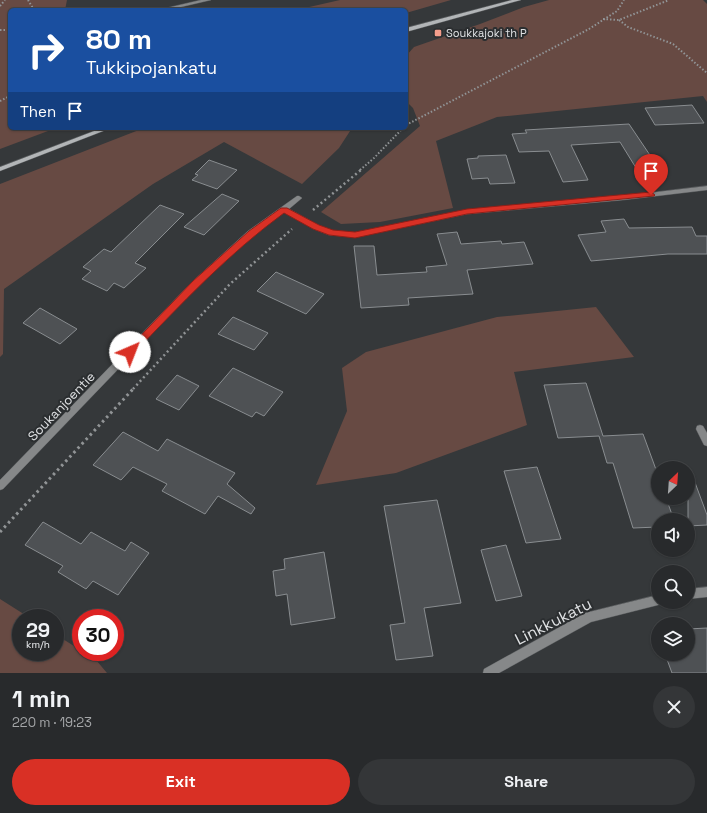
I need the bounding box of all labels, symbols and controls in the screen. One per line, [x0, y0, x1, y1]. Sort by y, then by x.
text: 80 m [86, 21, 152, 57]
icon: right [20, 24, 72, 76]
place label: Soukkajoki th P [446, 26, 527, 40]
marker: Soukkajoki th P [433, 28, 443, 38]
text: Tukkipojankatu [86, 56, 217, 79]
icon: arrive [64, 100, 86, 122]
text: Then [20, 102, 56, 121]
pin [634, 154, 668, 195]
icon: arrive [640, 160, 662, 182]
position arrow [109, 331, 151, 373]
street label: Soukanjoentie [24, 368, 99, 445]
north arrow [651, 461, 695, 505]
map controls [651, 461, 695, 661]
button: sound [651, 513, 695, 557]
button: search [651, 565, 695, 609]
street label: Linkkukatu [511, 593, 595, 650]
speed limit sign: 30 [72, 609, 124, 661]
text: 29 [26, 617, 50, 643]
button: layers [651, 617, 695, 661]
text: km/h [26, 638, 50, 651]
text: 1 min [12, 683, 71, 714]
button: close [653, 686, 695, 728]
text: 220 m · 19:23 [12, 714, 92, 731]
button: Exit [12, 759, 350, 805]
button: Share [358, 759, 695, 805]

